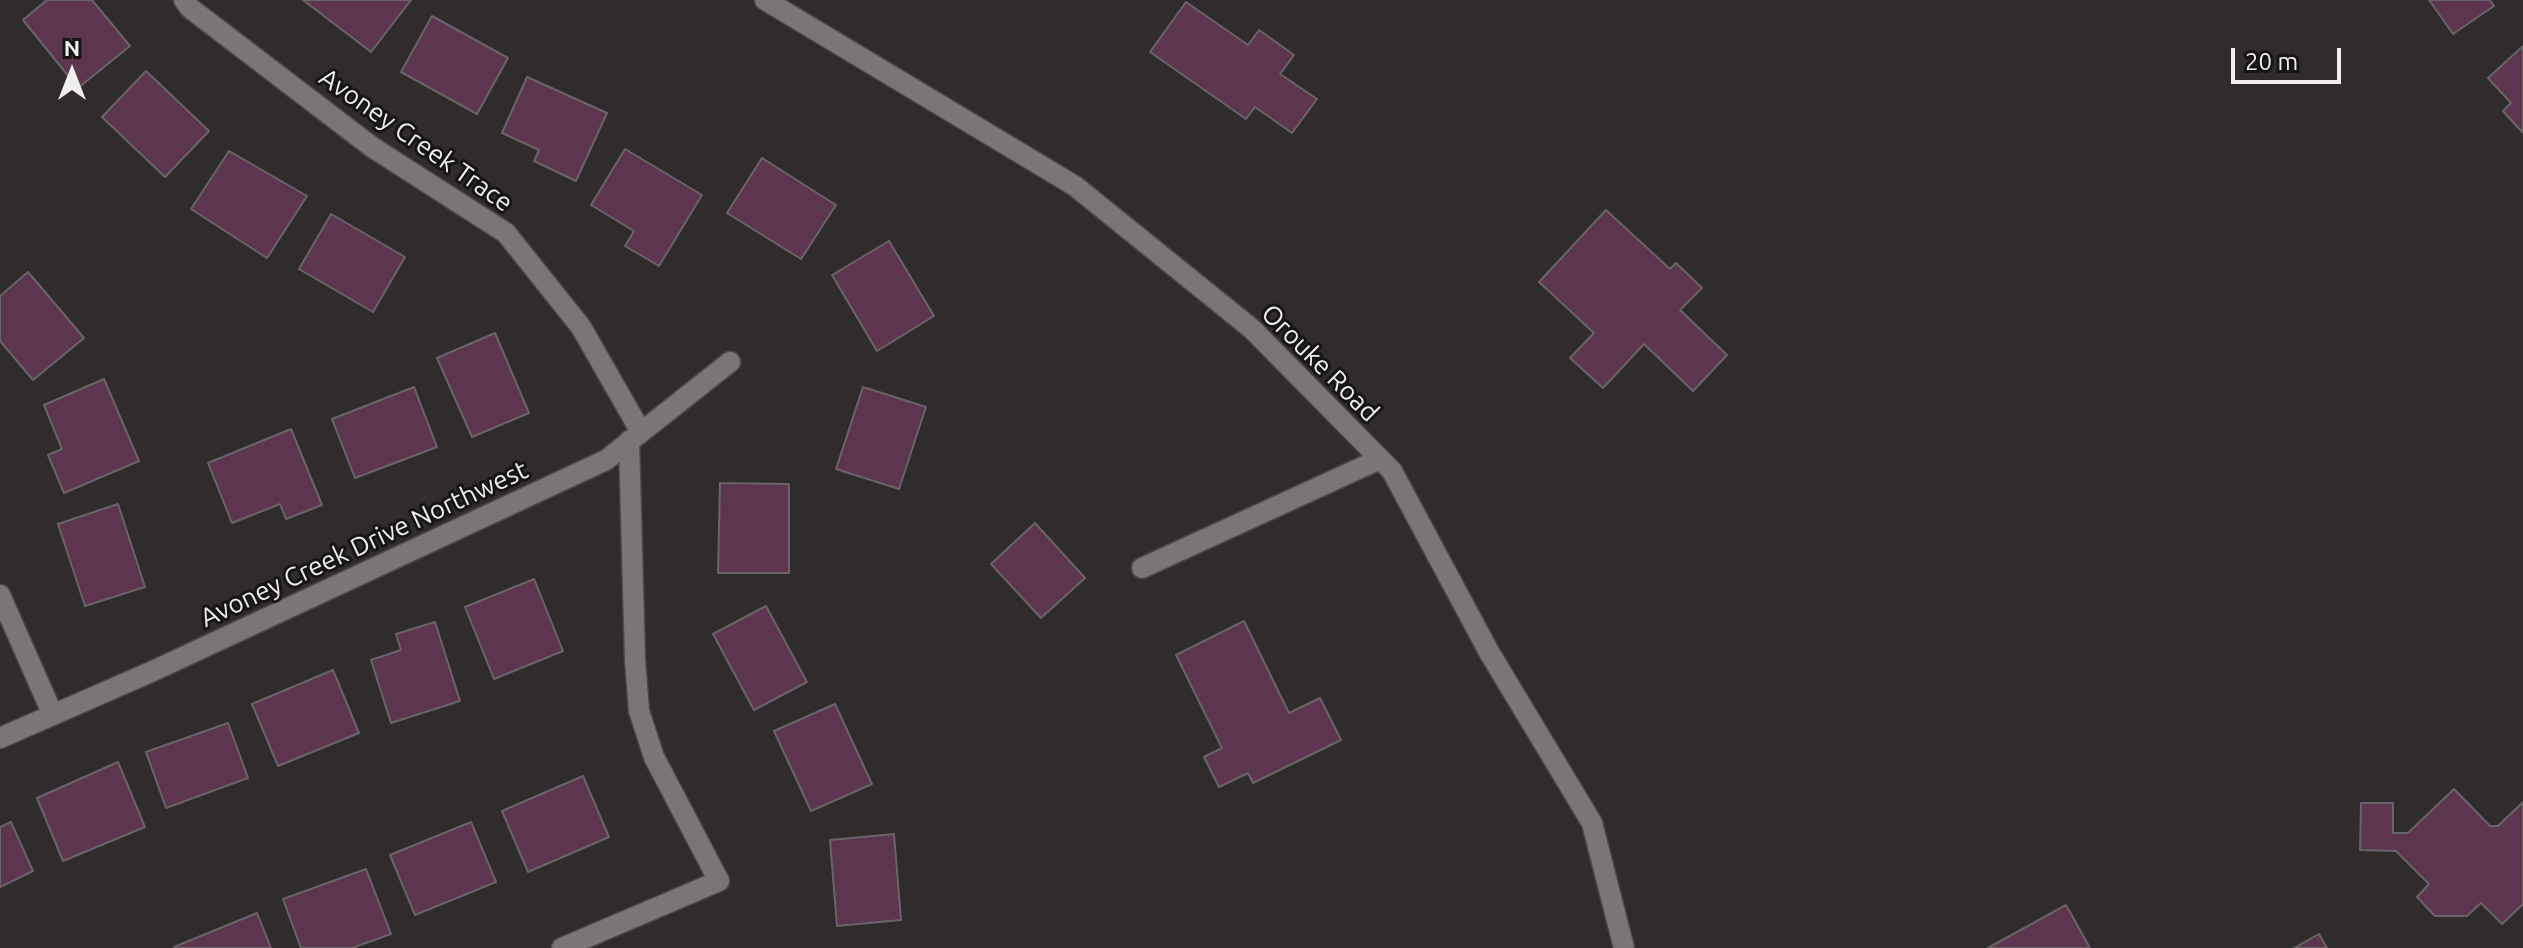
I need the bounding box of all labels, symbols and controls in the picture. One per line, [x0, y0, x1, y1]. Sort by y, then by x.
north arrow [32, 32, 112, 112]
scale bar [2235, 32, 2345, 82]
text: N [64, 35, 80, 60]
text: 20 m [2245, 48, 2298, 75]
street label: Avoney Creek Trace [313, 62, 519, 218]
street label: Orouke Road [1255, 298, 1385, 428]
street label: Avoney Creek Drive Northwest [195, 454, 533, 634]

